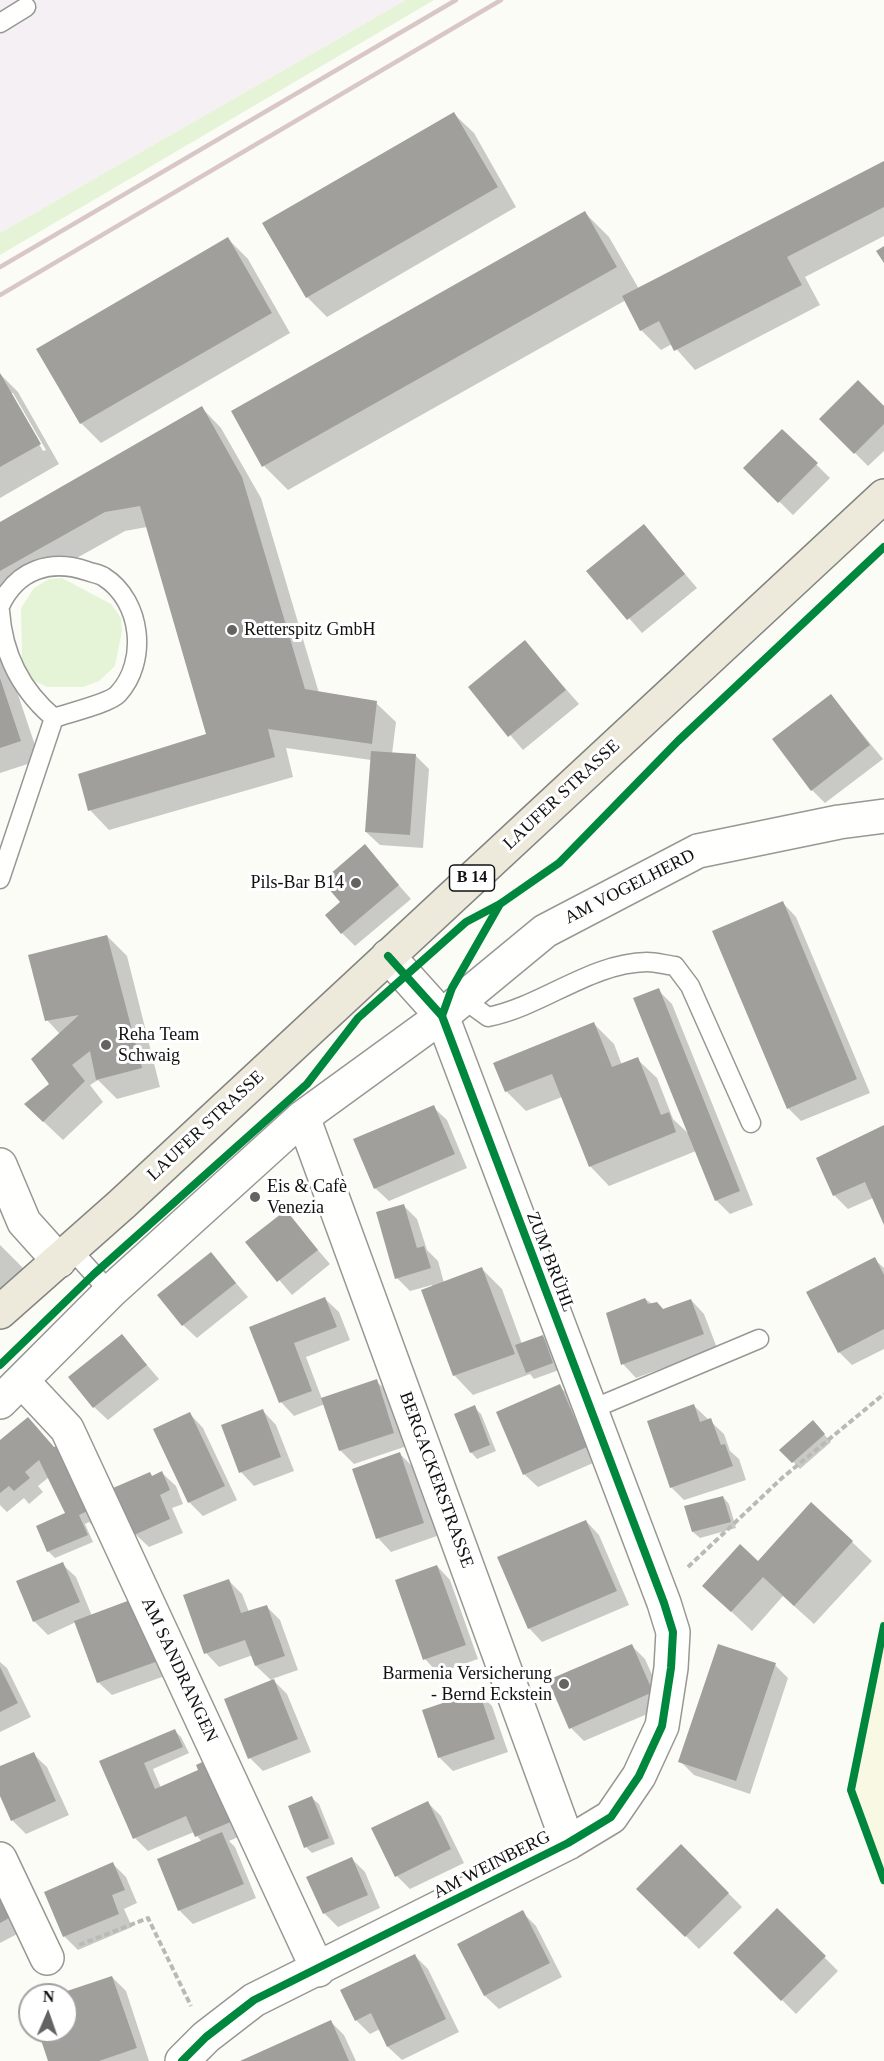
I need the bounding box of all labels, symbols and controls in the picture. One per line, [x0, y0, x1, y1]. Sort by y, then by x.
place label: Retterspitz GmbH [244, 619, 375, 641]
marker: Retterspitz GmbH [225, 623, 239, 637]
street label: LAUFER STRASSE [499, 735, 625, 855]
street label: AM VOGELHERD [561, 845, 699, 929]
road number: B 14 [450, 865, 494, 891]
place label: Pils-Bar B14 [250, 872, 344, 894]
marker: Pils-Bar B14 [349, 876, 363, 890]
place label: Reha Team Schwaig [118, 1024, 199, 1066]
marker: Reha Team Schwaig [99, 1038, 113, 1052]
street label: LAUFER STRASSE [143, 1066, 269, 1186]
place label: Eis & Cafè Venezia [267, 1176, 347, 1218]
marker: Eis & Cafè Venezia [248, 1190, 262, 1204]
street label: ZUM BRÜHL [521, 1209, 579, 1315]
street label: BERGACKERSTRASSE [394, 1389, 478, 1571]
street label: AM SANDRANGEN [136, 1594, 222, 1746]
place label: Barmenia Versicherung - Bernd Eckstein [383, 1663, 552, 1706]
marker: Barmenia Versicherung - Bernd Eckstein [557, 1677, 571, 1691]
street label: AM WEINBERG [430, 1826, 554, 1904]
north arrow [18, 1983, 78, 2043]
text: N [43, 1988, 55, 2005]

